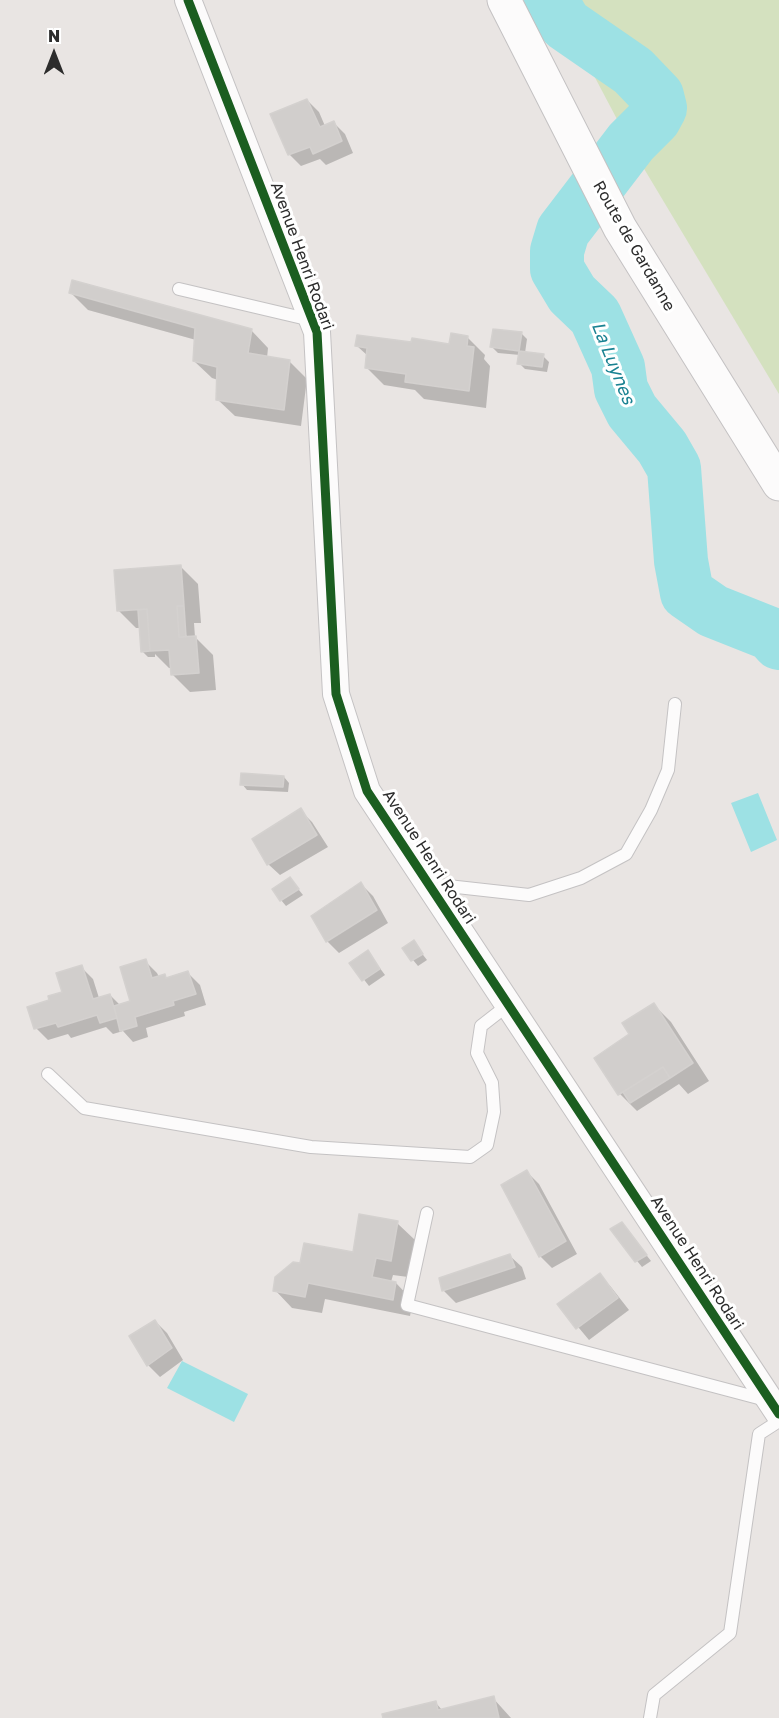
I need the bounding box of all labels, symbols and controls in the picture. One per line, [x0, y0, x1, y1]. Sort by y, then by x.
north arrow [24, 24, 84, 84]
text: N [48, 26, 60, 46]
street label: Route de Gardanne [589, 178, 679, 314]
street label: Avenue Henri Rodari [266, 179, 338, 333]
water label: La Luynes [587, 319, 639, 407]
street label: Avenue Henri Rodari [378, 786, 480, 928]
street label: Avenue Henri Rodari [646, 1192, 748, 1334]

